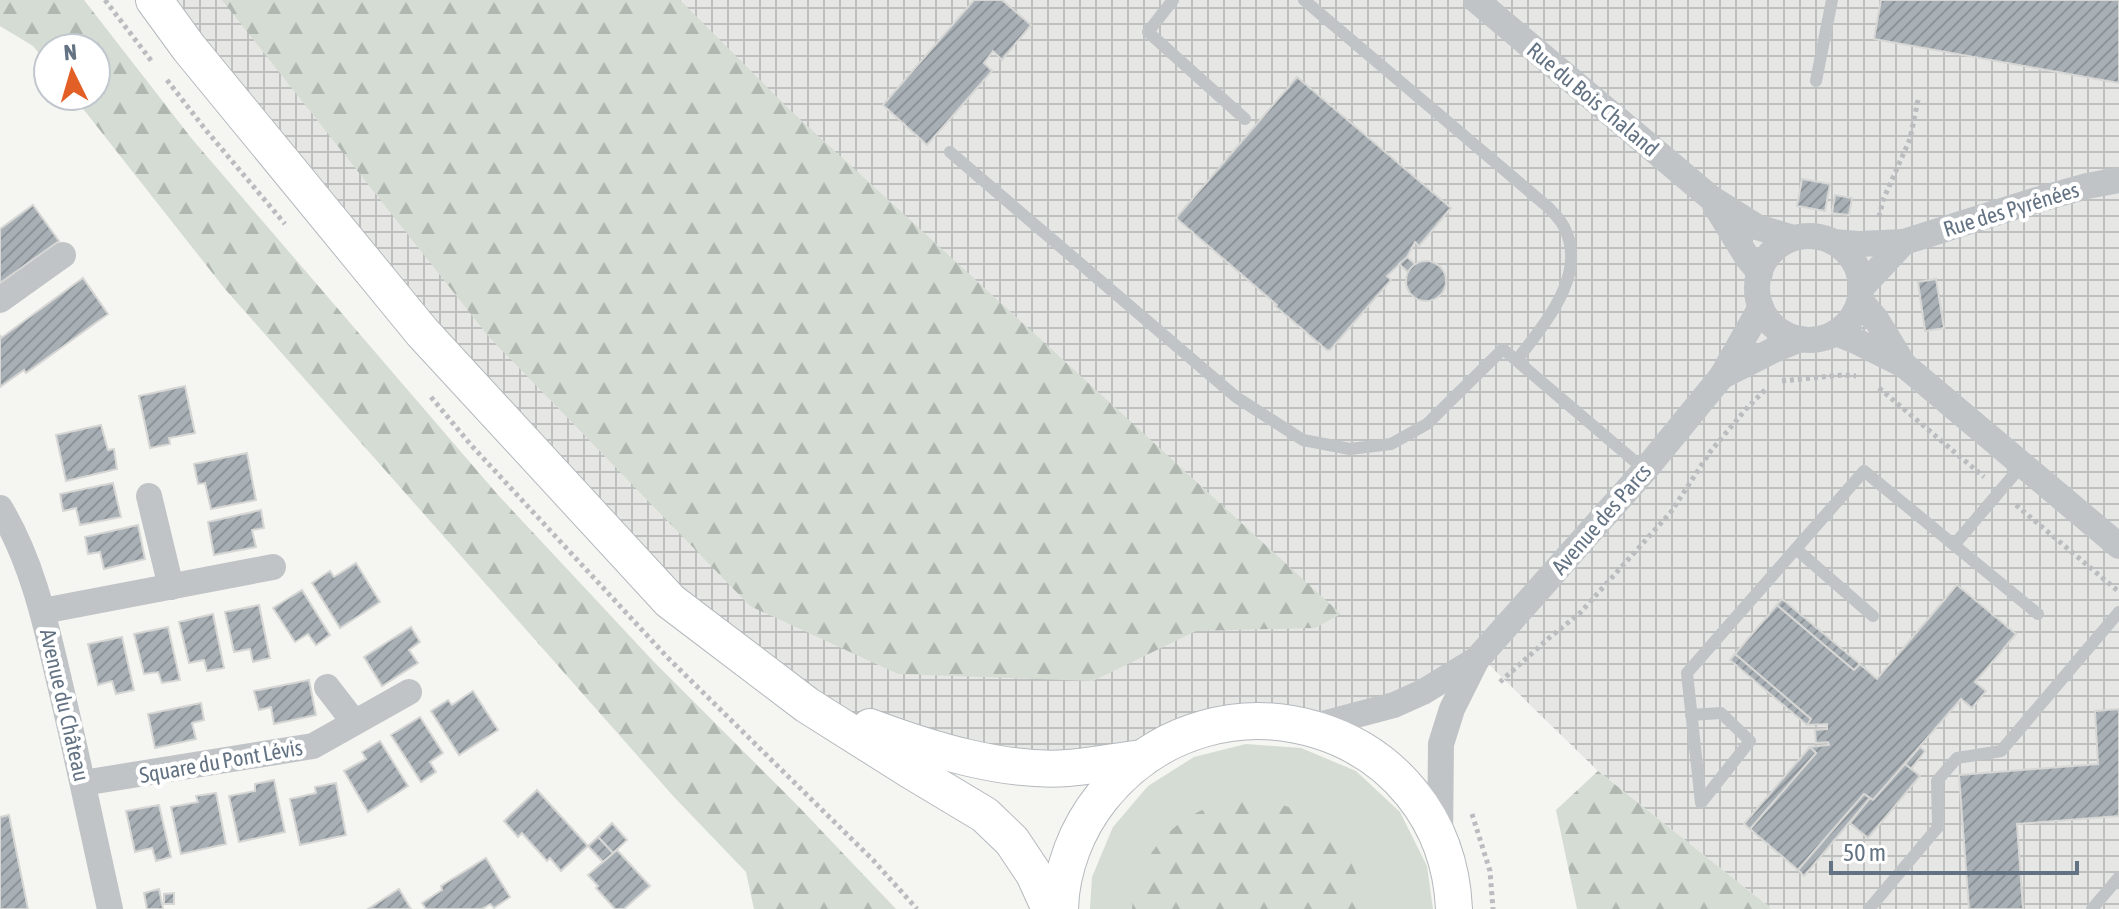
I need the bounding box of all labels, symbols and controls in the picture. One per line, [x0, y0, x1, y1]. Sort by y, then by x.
north arrow [32, 32, 112, 112]
street label: Rue du Bois Chaland [1522, 37, 1664, 161]
text: N [63, 39, 78, 66]
street label: Rue des Pyrénées [1940, 176, 2082, 242]
street label: Avenue des Parcs [1546, 458, 1656, 580]
street label: Avenue du Château [35, 626, 95, 784]
street label: Square du Pont Lévis [137, 734, 305, 788]
scale bar [1831, 825, 2077, 875]
text: 50 m [1843, 839, 1886, 866]

